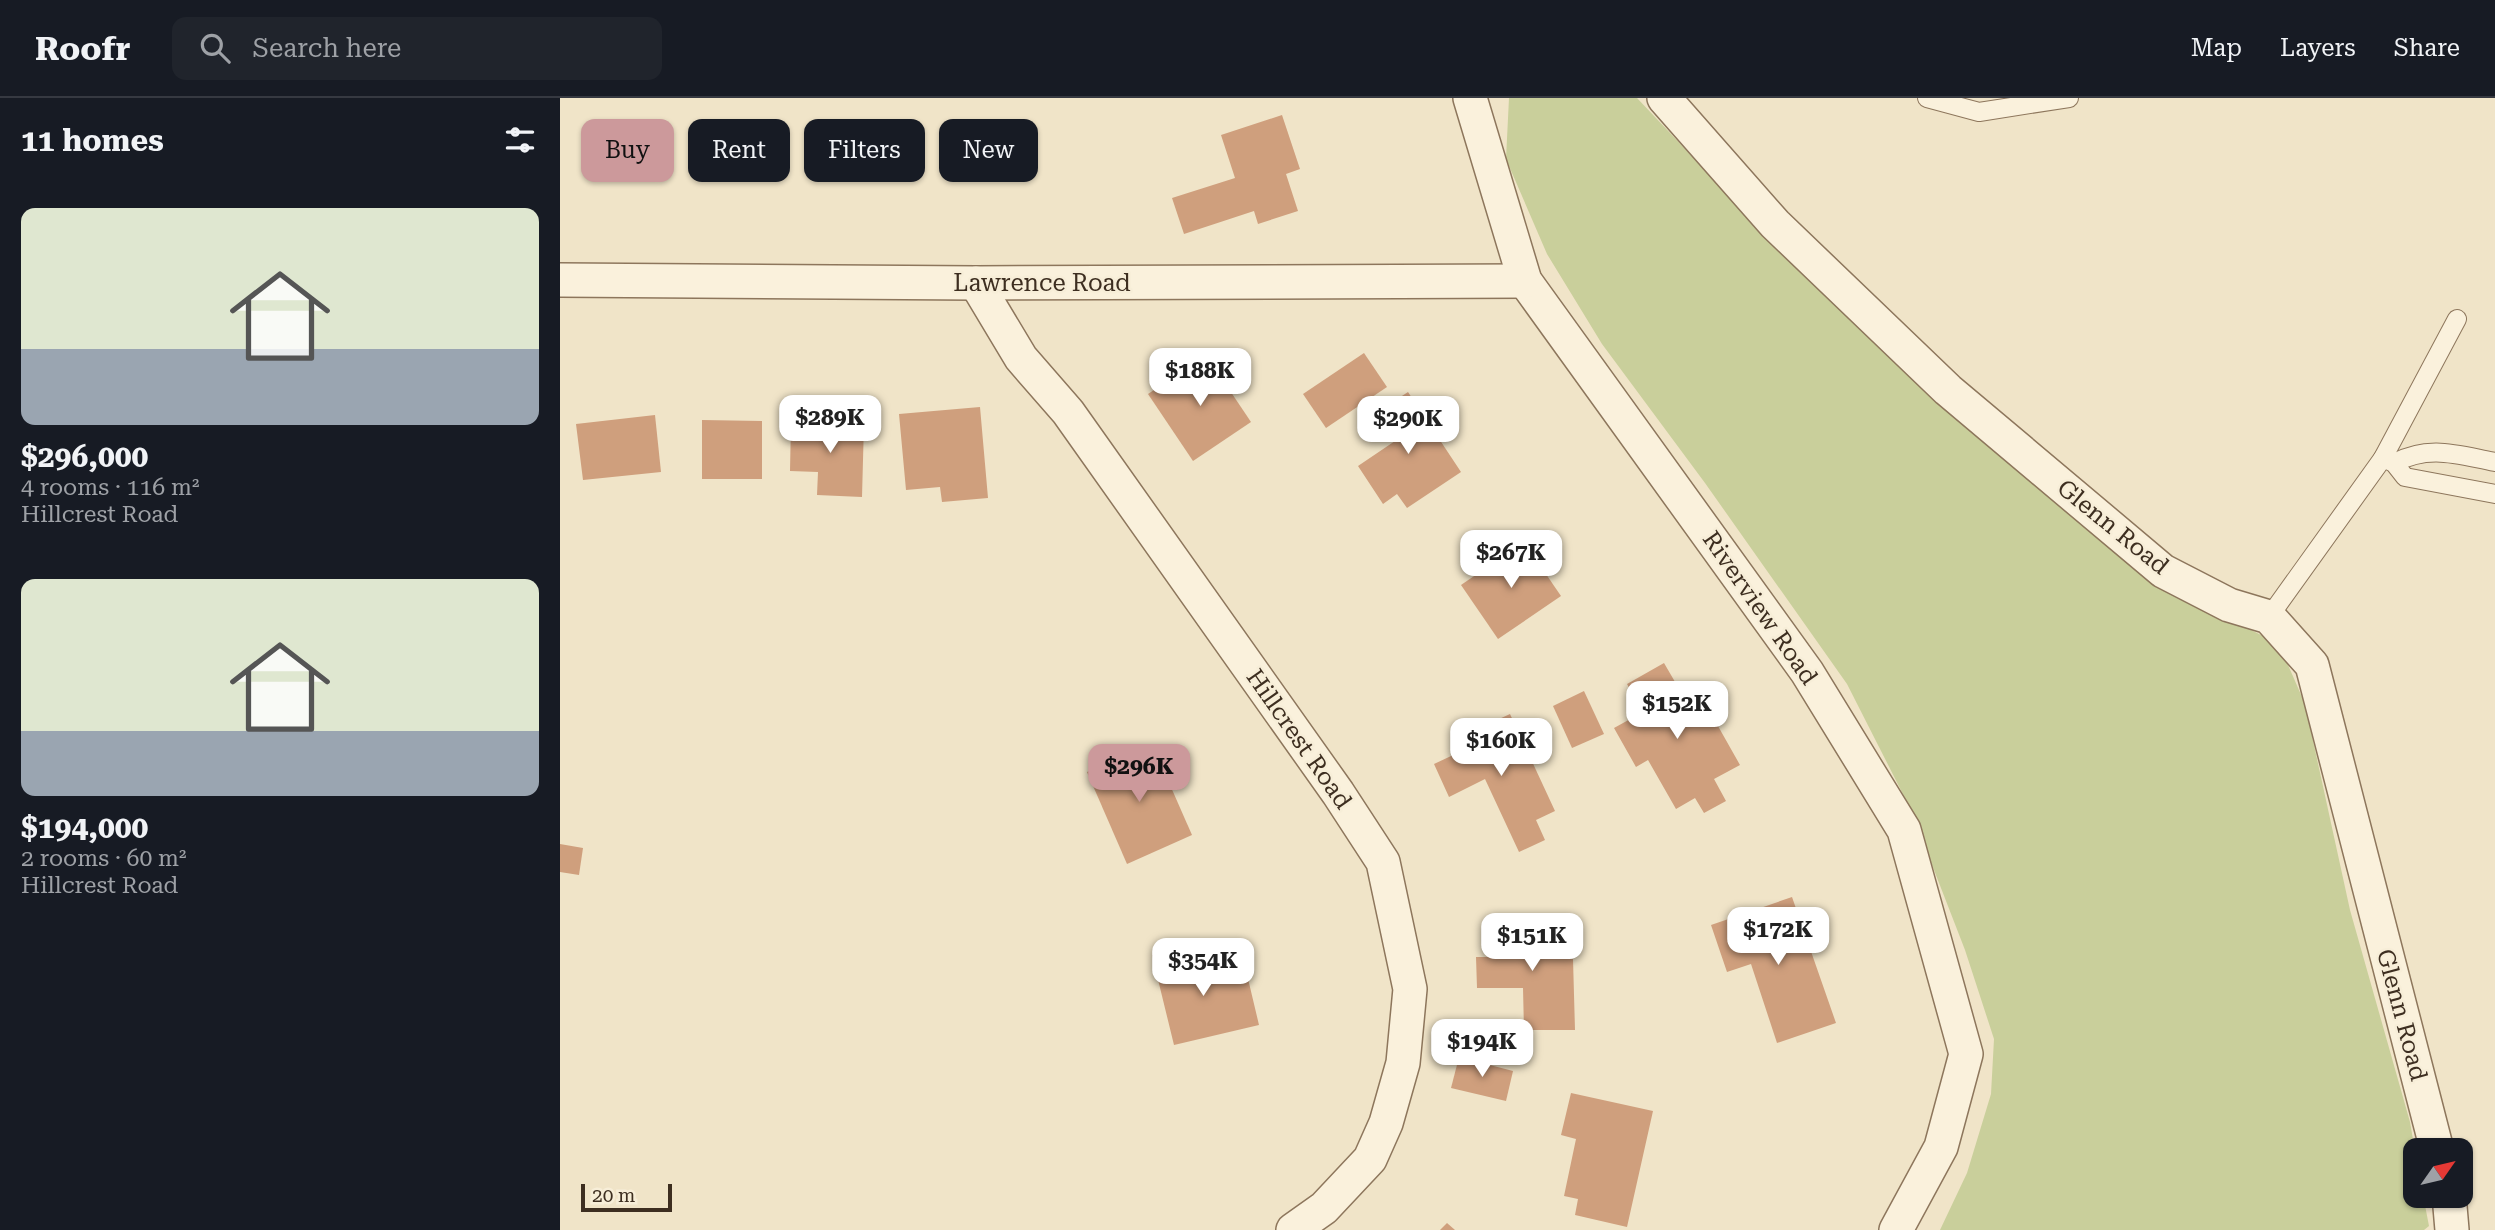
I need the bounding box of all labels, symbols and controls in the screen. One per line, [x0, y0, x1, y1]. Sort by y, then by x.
search box [172, 17, 662, 80]
text: Roofr [35, 29, 130, 68]
icon: search [196, 29, 234, 67]
text: Search here [252, 33, 401, 63]
text: Map [2191, 34, 2242, 62]
text: Layers [2280, 34, 2356, 62]
text: Share [2394, 34, 2460, 62]
chip: Buy [581, 119, 674, 182]
chip: Rent [688, 119, 790, 182]
chip: Filters [804, 119, 925, 182]
chip: New [939, 119, 1038, 182]
icon: filters [501, 121, 539, 159]
text: 11 homes [21, 123, 164, 158]
icon: home [217, 253, 343, 379]
street label: Lawrence Road [953, 269, 1131, 297]
pin: $188K [1151, 348, 1249, 408]
text: $188K [1165, 357, 1235, 384]
pin: $289K [781, 396, 879, 455]
pin: $290K [1359, 396, 1457, 456]
text: $289K [795, 404, 865, 431]
text: $290K [1373, 405, 1443, 432]
text: $296,000 [21, 439, 148, 474]
text: 4 rooms · 116 m² [21, 474, 199, 501]
street label: Glenn Road [2052, 474, 2174, 580]
text: Hillcrest Road [21, 501, 178, 528]
street label: Riverview Road [1697, 526, 1823, 690]
pin: $267K [1462, 531, 1560, 590]
text: $267K [1476, 539, 1546, 566]
icon: home [217, 624, 343, 750]
street label: Hillcrest Road [1240, 664, 1358, 814]
pin: $152K [1628, 682, 1726, 741]
text: $152K [1642, 690, 1712, 717]
pin: $160K [1452, 718, 1550, 778]
text: $160K [1466, 727, 1536, 754]
pin: $296K [1090, 744, 1188, 804]
text: $296K [1104, 753, 1174, 780]
text: $194,000 [21, 810, 148, 845]
text: 2 rooms · 60 m² [21, 845, 187, 872]
text: Hillcrest Road [21, 872, 178, 899]
pin: $172K [1729, 908, 1827, 967]
pin: $151K [1483, 914, 1581, 973]
text: $172K [1743, 916, 1813, 943]
text: $151K [1497, 922, 1567, 949]
pin: $354K [1154, 939, 1252, 998]
street label: Glenn Road [2371, 946, 2433, 1084]
text: $354K [1168, 947, 1238, 974]
pin: $194K [1433, 1020, 1531, 1079]
text: $194K [1447, 1028, 1517, 1055]
north arrow [2403, 1138, 2473, 1208]
map controls [2403, 1138, 2473, 1208]
scale bar [581, 1181, 672, 1213]
text: 20 m [592, 1184, 635, 1207]

